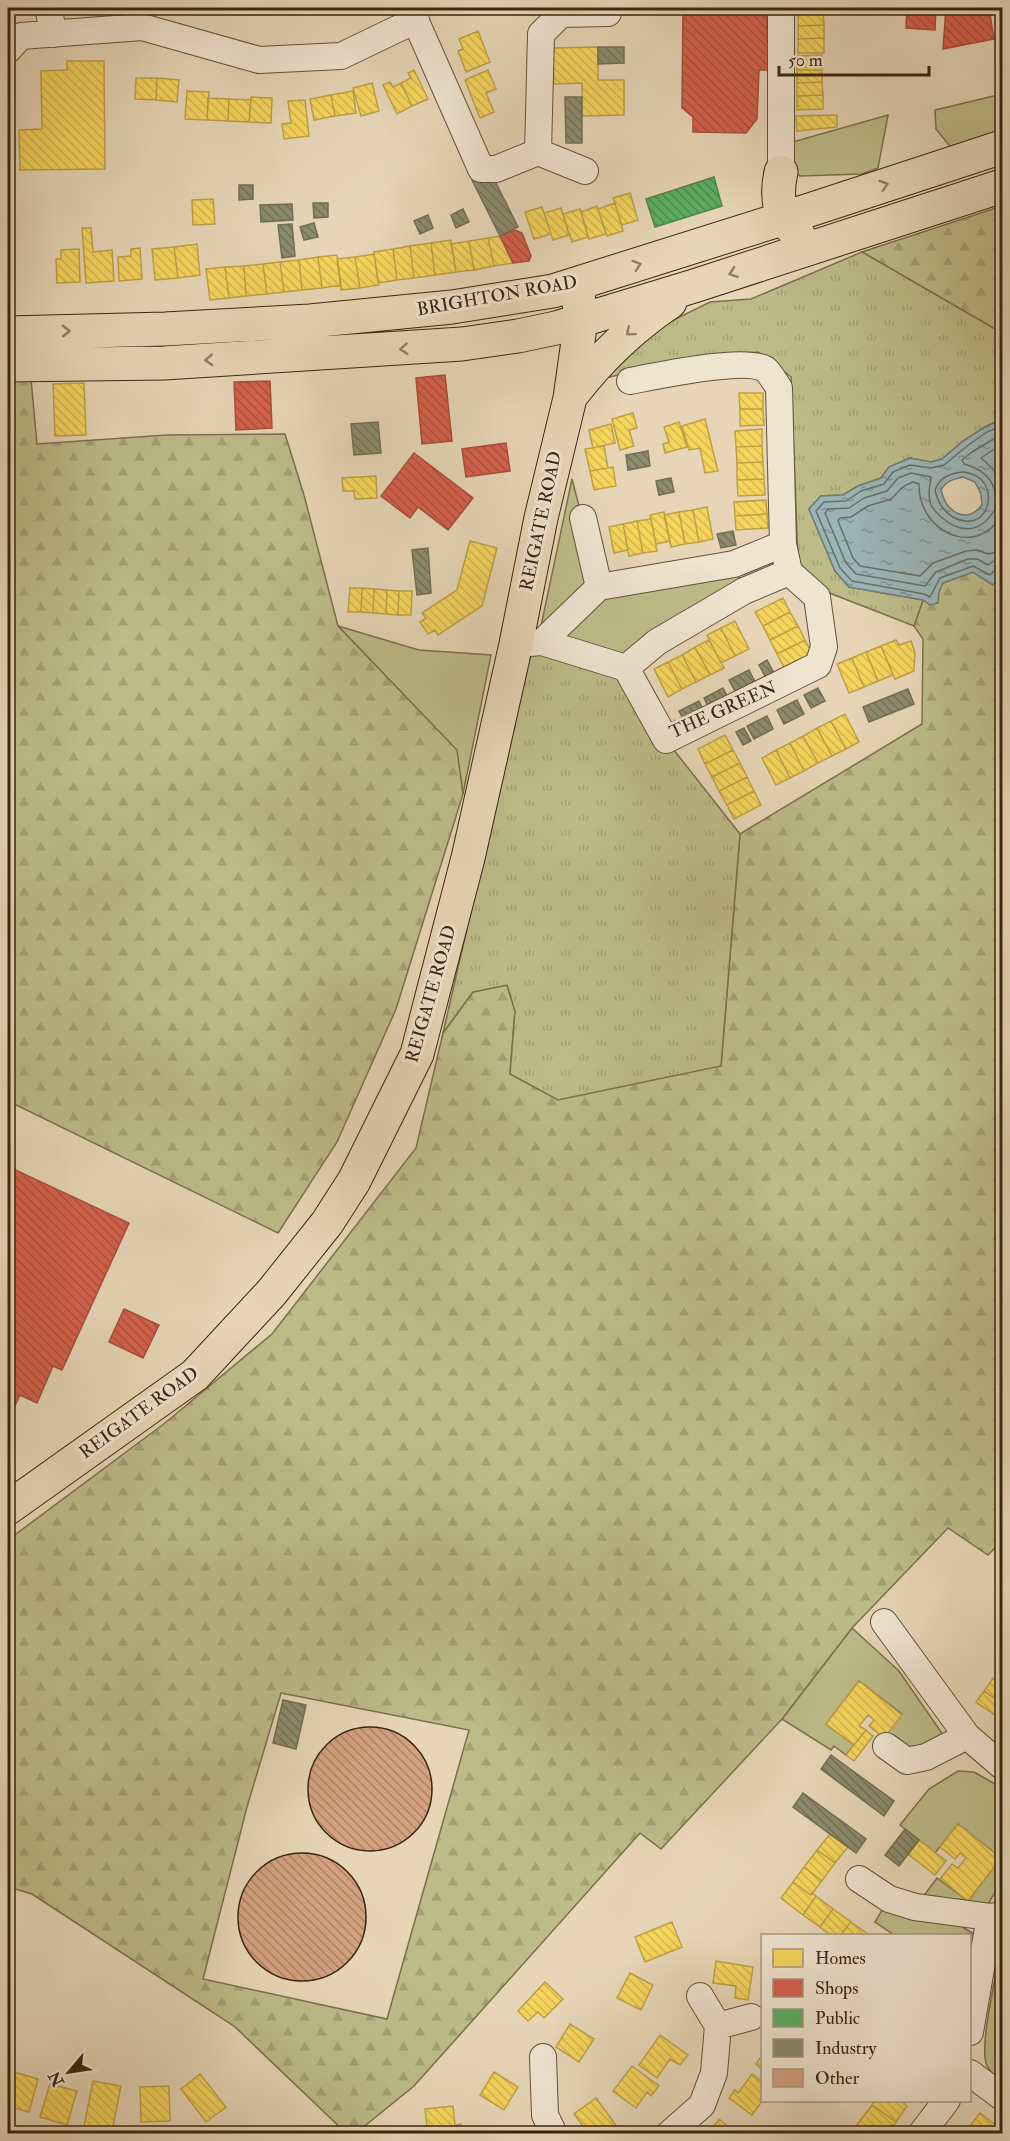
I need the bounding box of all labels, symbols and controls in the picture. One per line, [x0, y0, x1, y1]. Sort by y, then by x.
scale bar [779, 39, 929, 77]
text: 50 m [788, 49, 823, 72]
one-way arrow [878, 180, 889, 192]
one-way arrow [631, 259, 642, 272]
one-way arrow [728, 265, 739, 278]
street label: BRIGHTON ROAD [415, 271, 579, 321]
one-way arrow [61, 325, 70, 338]
one-way arrow [626, 325, 637, 336]
one-way arrow [399, 342, 408, 355]
one-way arrow [205, 354, 214, 367]
street label: REIGATE ROAD [515, 449, 567, 593]
street label: THE GREEN [666, 676, 780, 744]
street label: REIGATE ROAD [400, 923, 462, 1065]
street label: REIGATE ROAD [75, 1362, 203, 1464]
legend [761, 1934, 971, 2102]
text: Homes [815, 1947, 866, 1970]
text: Shops [815, 1977, 858, 2000]
text: Public [815, 2007, 860, 2030]
text: Industry [815, 2037, 877, 2060]
north arrow [39, 2042, 99, 2102]
text: N [44, 2067, 69, 2091]
text: Other [815, 2067, 859, 2090]

